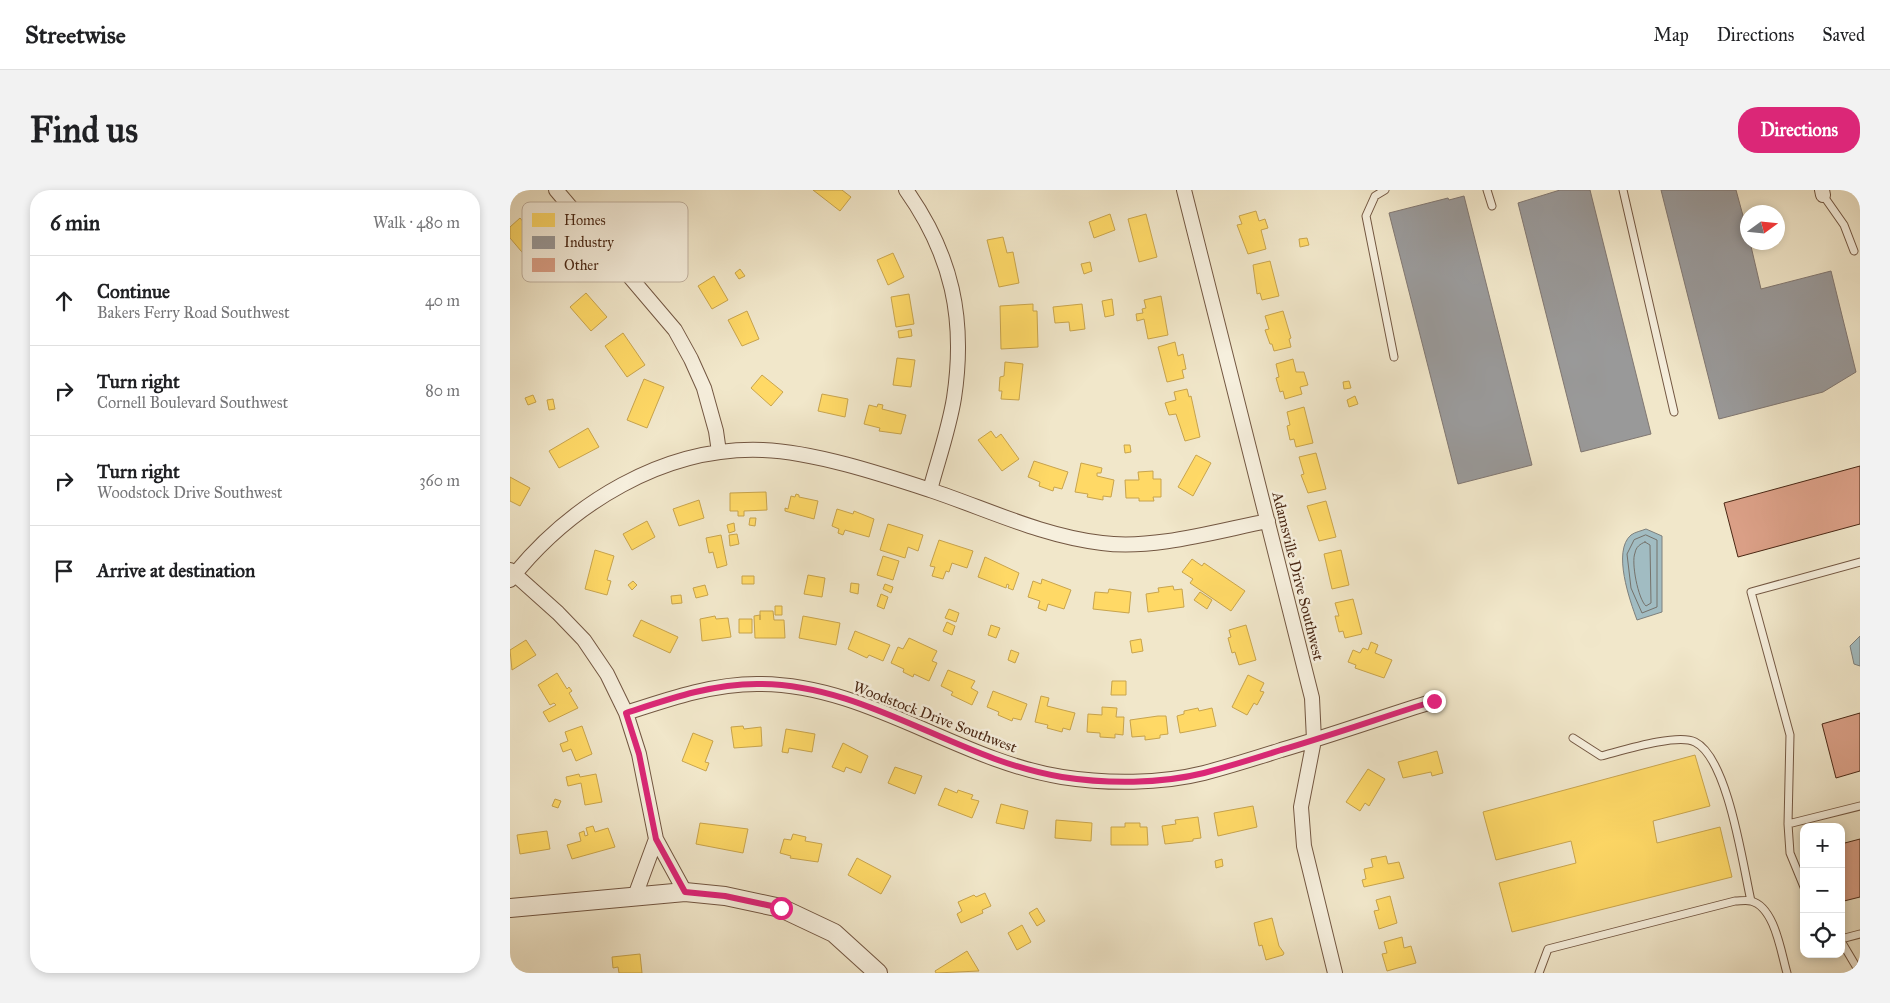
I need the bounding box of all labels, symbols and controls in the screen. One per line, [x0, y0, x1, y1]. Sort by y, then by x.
text: Streetwise [25, 20, 126, 50]
text: Map [1653, 24, 1689, 46]
text: Directions [1717, 24, 1794, 46]
text: Saved [1822, 24, 1865, 46]
button: Directions [1738, 107, 1860, 153]
text: Find us [30, 109, 138, 152]
legend [522, 202, 688, 282]
north arrow [1740, 205, 1785, 250]
text: 6 min [50, 210, 100, 236]
text: Homes [564, 212, 606, 229]
text: Walk · 480 m [373, 213, 460, 232]
text: Industry [564, 234, 614, 251]
text: Other [564, 257, 599, 274]
text: Continue [97, 280, 170, 303]
icon: ahead [50, 287, 78, 315]
text: 40 m [425, 291, 460, 310]
text: Bakers Ferry Road Southwest [97, 303, 290, 322]
text: Turn right [97, 370, 180, 393]
icon: right [50, 377, 78, 405]
text: 80 m [425, 381, 460, 400]
text: Cornell Boulevard Southwest [97, 393, 288, 412]
text: Turn right [97, 460, 180, 483]
icon: right [50, 467, 78, 495]
text: 360 m [419, 471, 460, 490]
text: Woodstock Drive Southwest [97, 483, 282, 502]
street label: Adamsville Drive Southwest [1268, 489, 1328, 663]
icon: arrive [50, 557, 78, 585]
text: Arrive at destination [97, 559, 255, 582]
street label: Woodstock Drive Southwest [851, 677, 1020, 757]
route end [1423, 690, 1446, 713]
map controls [1800, 823, 1845, 958]
button: + [1800, 823, 1845, 868]
button: − [1800, 868, 1845, 913]
route start [770, 897, 793, 920]
button: locate [1800, 913, 1845, 958]

